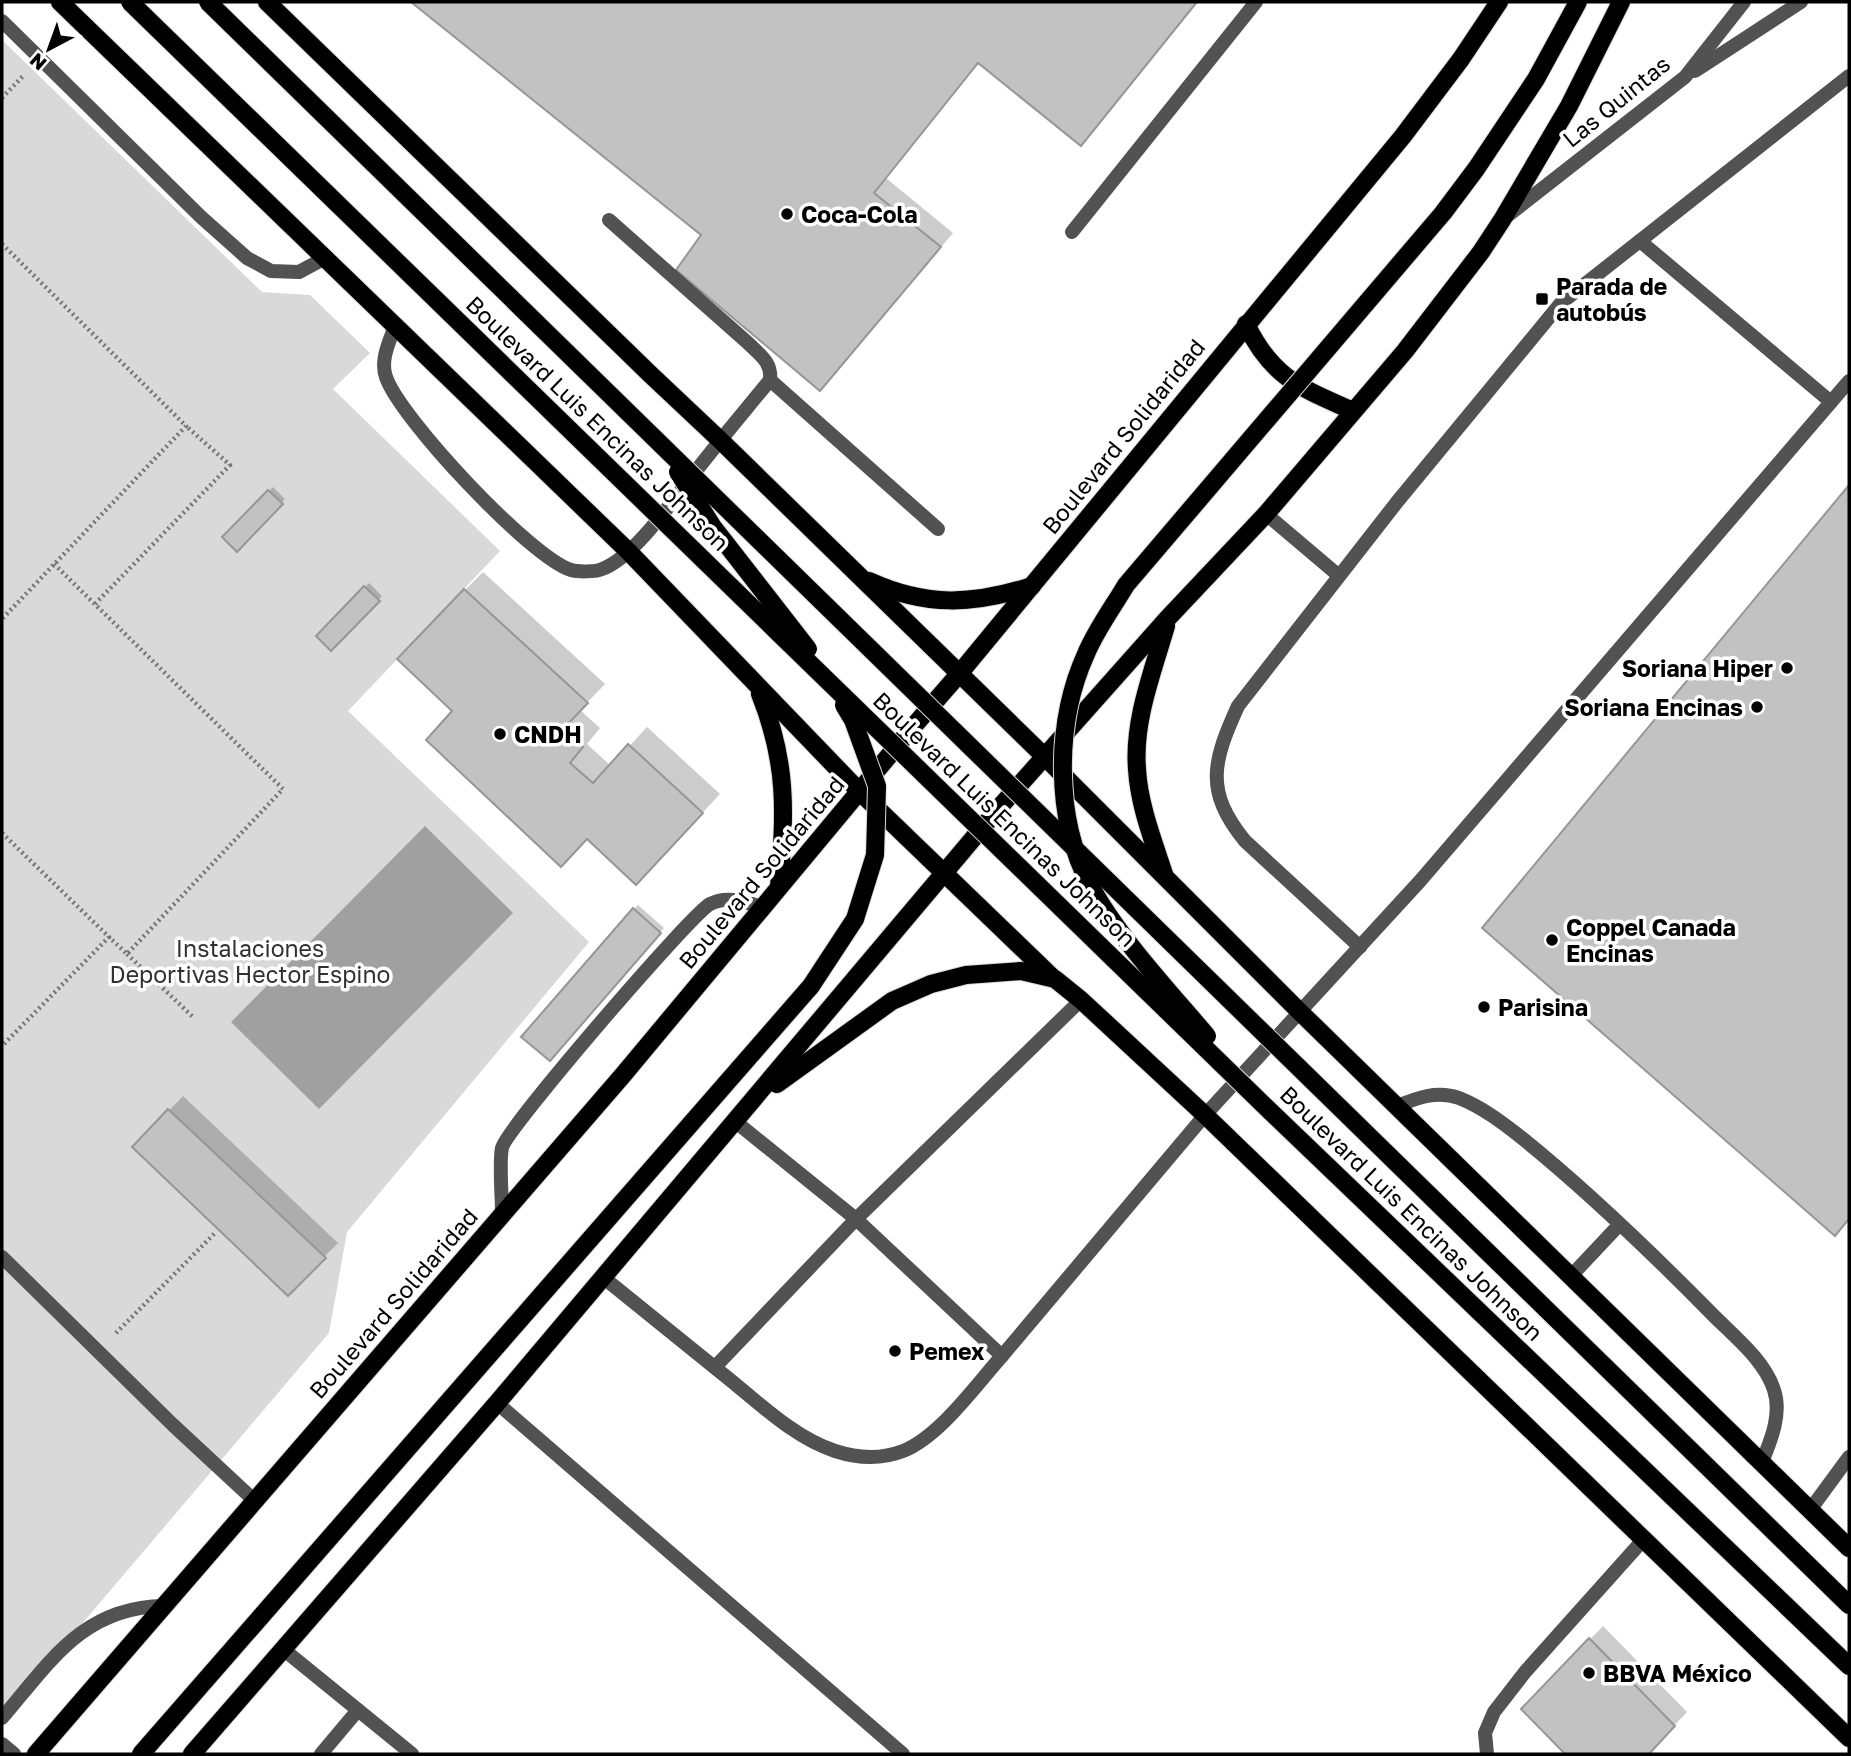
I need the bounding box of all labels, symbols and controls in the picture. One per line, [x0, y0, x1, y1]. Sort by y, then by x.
north arrow [14, 14, 84, 84]
text: N [25, 49, 51, 76]
street label: Las Quintas [1557, 49, 1675, 153]
place label: Coca-Cola [801, 200, 918, 228]
marker: Coca-Cola [779, 206, 795, 222]
place label: Parada de autobús [1556, 272, 1667, 326]
street label: Boulevard Luis Encinas Johnson [461, 290, 735, 556]
marker: Parada de autobús [1534, 291, 1550, 307]
street label: Boulevard Solidaridad [1036, 333, 1210, 539]
place label: Soriana Hiper [1622, 654, 1773, 682]
marker: Soriana Hiper [1779, 660, 1795, 676]
street label: Boulevard Luis Encinas Johnson [868, 686, 1142, 952]
place label: Soriana Encinas [1564, 693, 1743, 721]
marker: Soriana Encinas [1749, 699, 1765, 715]
place label: CNDH [514, 720, 582, 748]
marker: CNDH [492, 726, 508, 742]
street label: Boulevard Solidaridad [672, 770, 850, 974]
place label: Coppel Canada Encinas [1566, 913, 1736, 967]
marker: Coppel Canada Encinas [1544, 932, 1560, 948]
park label: Instalaciones Deportivas Hector Espino [110, 934, 390, 988]
place label: Parisina [1498, 993, 1588, 1021]
marker: Parisina [1476, 999, 1492, 1015]
street label: Boulevard Luis Encinas Johnson [1275, 1080, 1549, 1346]
street label: Boulevard Solidaridad [303, 1202, 483, 1404]
place label: Pemex [909, 1337, 985, 1365]
marker: Pemex [887, 1343, 903, 1359]
place label: BBVA México [1603, 1659, 1752, 1687]
marker: BBVA México [1581, 1665, 1597, 1681]

